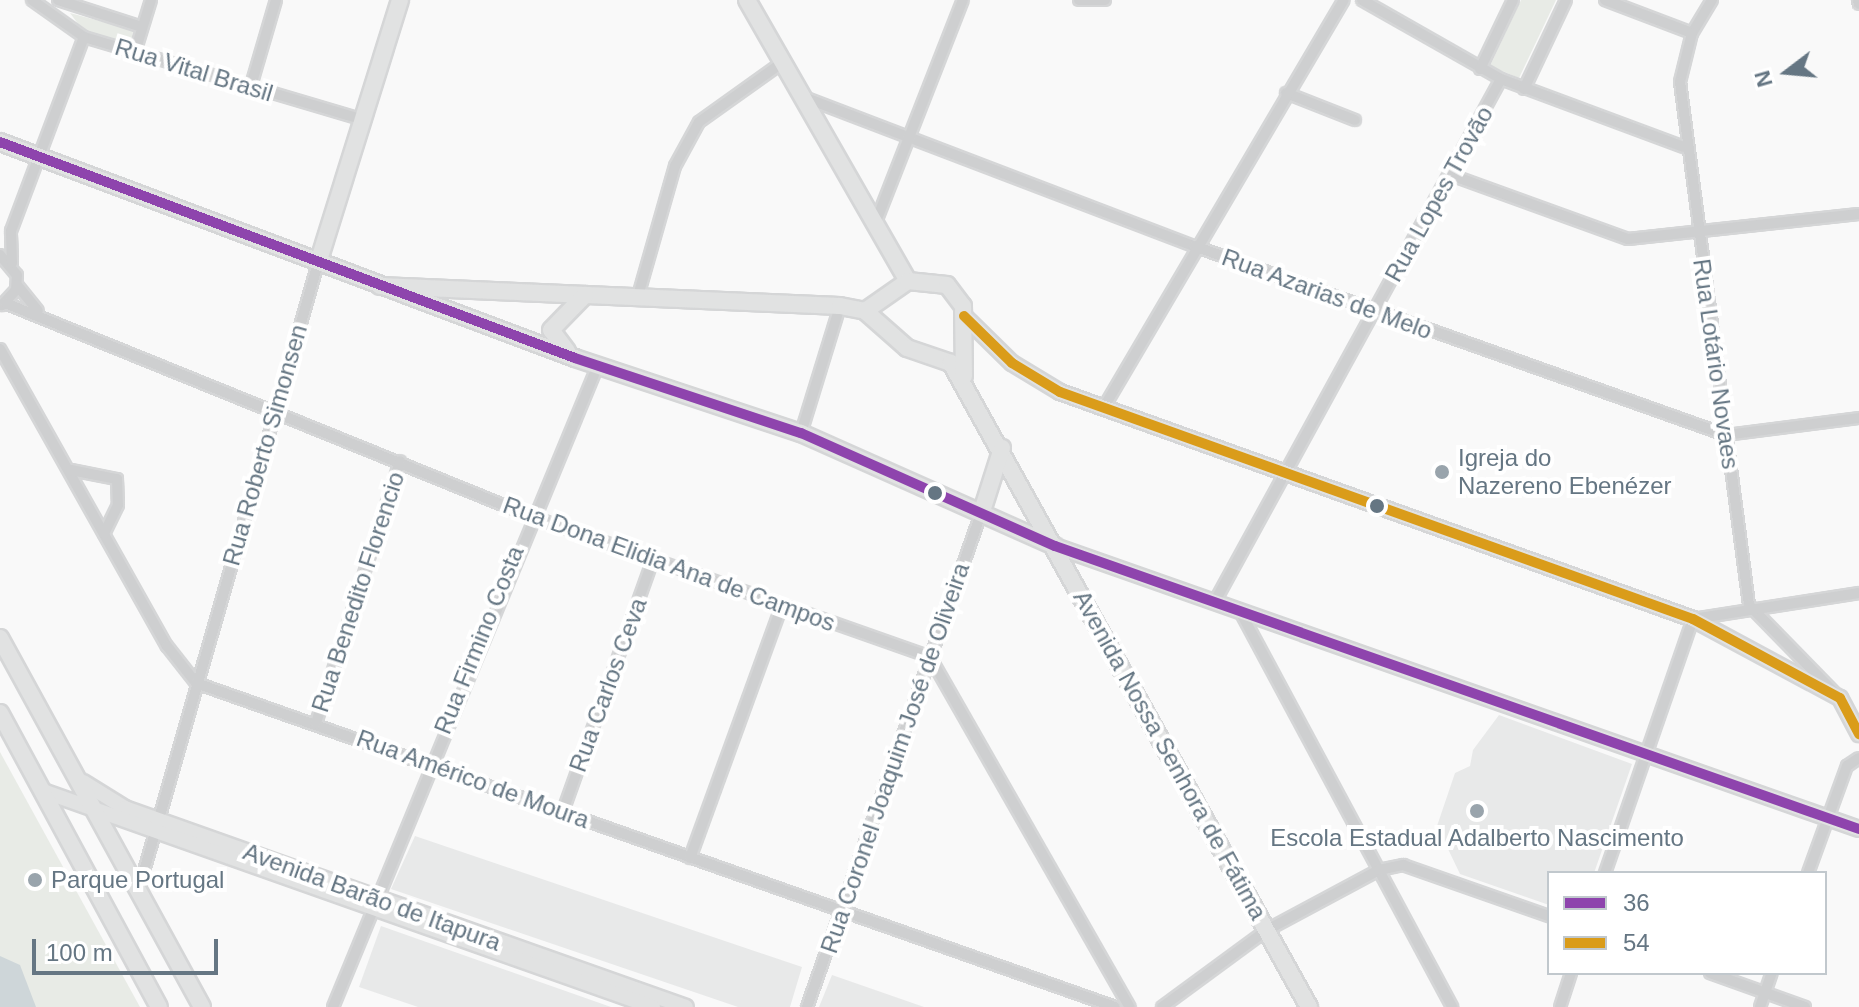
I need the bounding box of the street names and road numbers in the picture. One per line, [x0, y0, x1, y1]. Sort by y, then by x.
street label: Rua Vital Brasil [112, 32, 276, 108]
street label: Rua Lopes Trovão [1379, 101, 1499, 287]
street label: Rua Azarias de Melo [1217, 242, 1437, 346]
street label: Rua Lotário Novaes [1687, 257, 1745, 471]
street label: Rua Roberto Simonsen [217, 321, 313, 569]
street label: Rua Benedito Florencio [306, 468, 410, 716]
street label: Rua Dona Elidia Ana de Campos [499, 490, 839, 638]
street label: Rua Firmino Costa [428, 542, 530, 738]
street label: Rua Coronel Joaquim José de Oliveira [815, 559, 975, 957]
street label: Avenida Nossa Senhora de Fátima [1067, 585, 1273, 925]
street label: Rua Carlos Ceva [563, 594, 653, 776]
street label: Rua Américo de Moura [352, 723, 594, 835]
street label: Avenida Barão de Itapura [239, 837, 505, 957]

